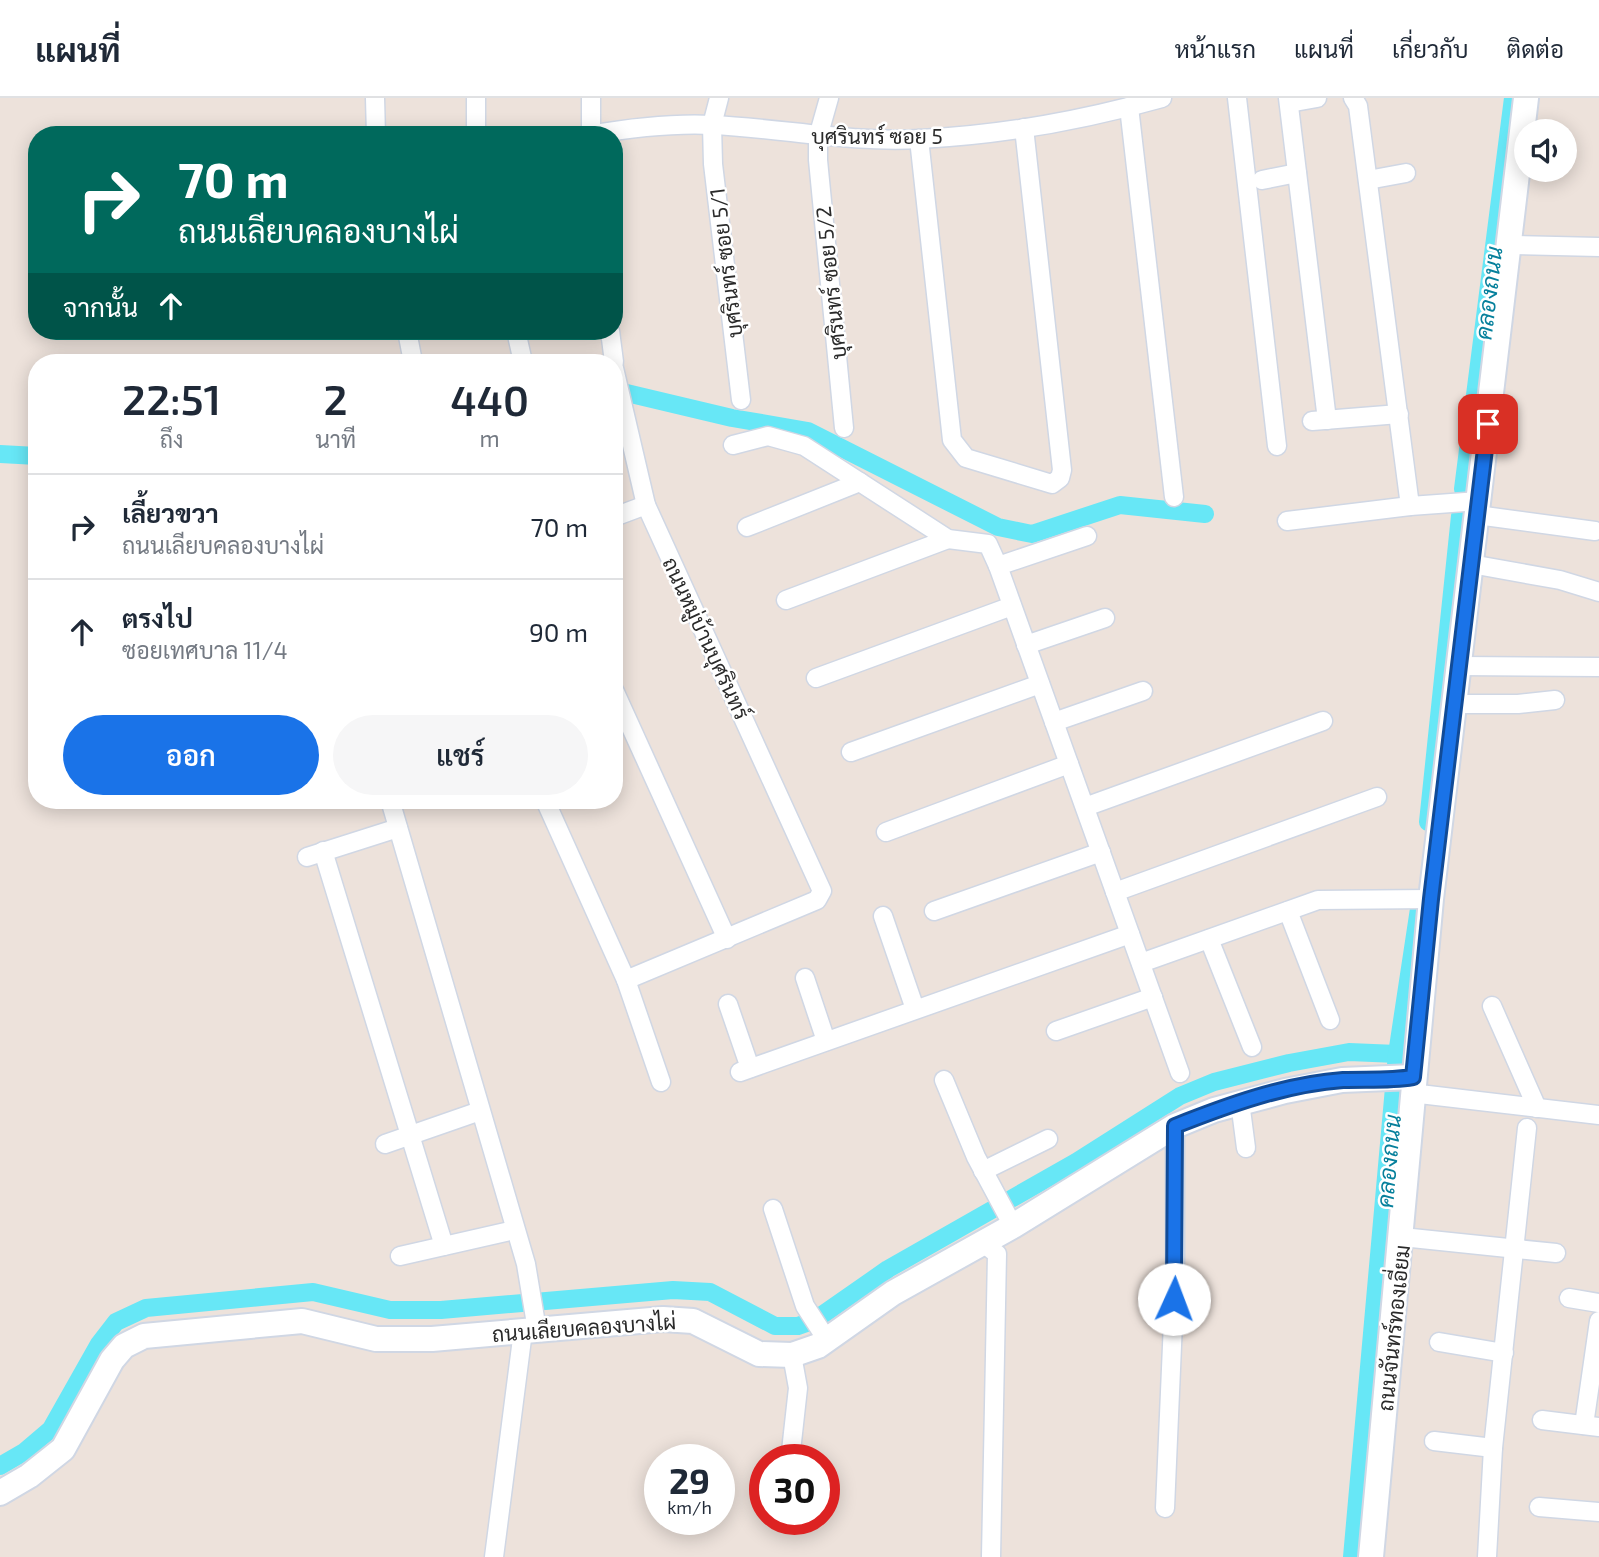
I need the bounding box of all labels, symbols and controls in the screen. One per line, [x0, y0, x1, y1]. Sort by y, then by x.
text: แผนที่ [35, 29, 121, 69]
text: หน้าแรก [1175, 34, 1256, 63]
text: แผนที่ [1294, 34, 1354, 63]
text: เกี่ยวกับ [1392, 34, 1469, 63]
text: ติดต่อ [1507, 34, 1564, 63]
map controls [1514, 119, 1577, 182]
button: sound [1514, 119, 1577, 182]
street label: บุศรินทร์ ซอย 5 [811, 123, 943, 151]
text: 70 m [178, 149, 289, 208]
icon: right [63, 154, 154, 245]
street label: บุศรินทร์ ซอย 5/1 [703, 186, 750, 339]
street label: บุศรินทร์ ซอย 5/2 [810, 205, 853, 361]
text: ถนนเลียบคลองบางไผ่ [178, 211, 459, 249]
water label: คลองถนน [1468, 244, 1508, 341]
icon: ahead [152, 287, 190, 325]
text: จากนั้น [63, 291, 138, 322]
text: 22:51 [122, 373, 221, 423]
text: 2 [324, 373, 348, 423]
text: 440 [450, 374, 529, 424]
pin [1458, 394, 1518, 454]
icon: arrive [1469, 405, 1507, 443]
text: m [479, 424, 500, 452]
text: ถึง [160, 425, 183, 453]
text: นาที [315, 425, 356, 453]
text: เลี้ยวขวา [122, 497, 219, 528]
icon: right [63, 508, 101, 546]
text: 70 m [530, 511, 588, 542]
text: ถนนเลียบคลองบางไผ่ [122, 531, 324, 559]
street label: ถนนหมู่บ้านบุศรินทร์ [655, 553, 756, 725]
text: ตรงไป [122, 602, 193, 633]
icon: ahead [63, 613, 101, 651]
text: 90 m [529, 616, 588, 647]
text: ซอยเทศบาล 11/4 [122, 636, 288, 664]
button: ออก [63, 715, 319, 795]
button: แชร์ [333, 715, 588, 795]
water label: คลองถนน [1370, 1113, 1406, 1209]
street label: ถนนจันทร์ทองเอี่ยม [1366, 1243, 1414, 1413]
position arrow [1137, 1262, 1211, 1336]
street label: ถนนเลียบคลองบางไผ่ [491, 1308, 677, 1346]
speed limit sign: 30 [749, 1444, 840, 1535]
text: 29 [669, 1459, 710, 1501]
text: km/h [667, 1496, 712, 1518]

